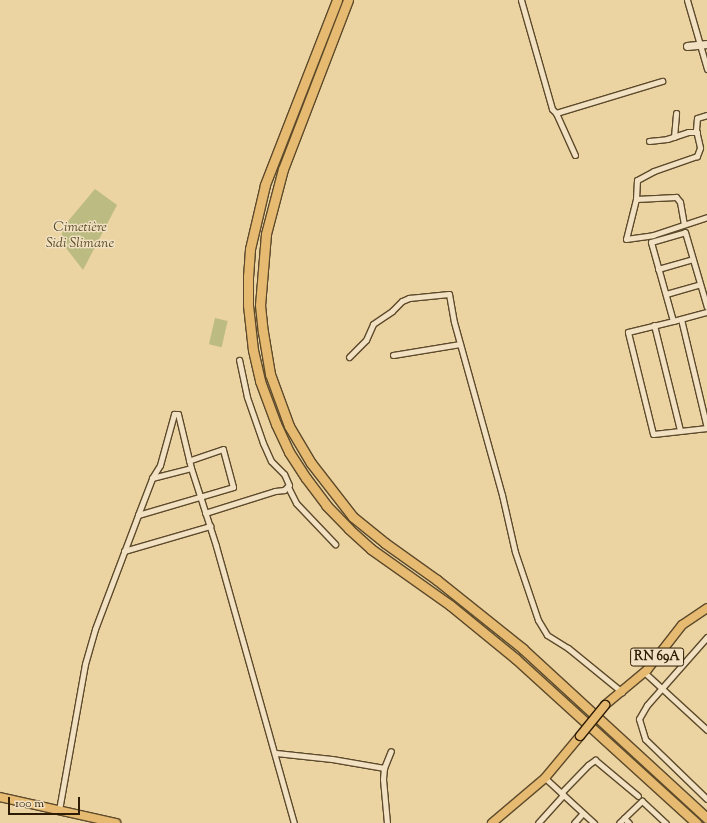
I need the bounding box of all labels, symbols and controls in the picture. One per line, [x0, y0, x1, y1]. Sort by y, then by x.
park label: Cimetière Sidi Slimane [46, 220, 114, 252]
road number: RN 69A [630, 646, 684, 668]
scale bar [10, 789, 82, 815]
text: 100 m [15, 795, 44, 813]

